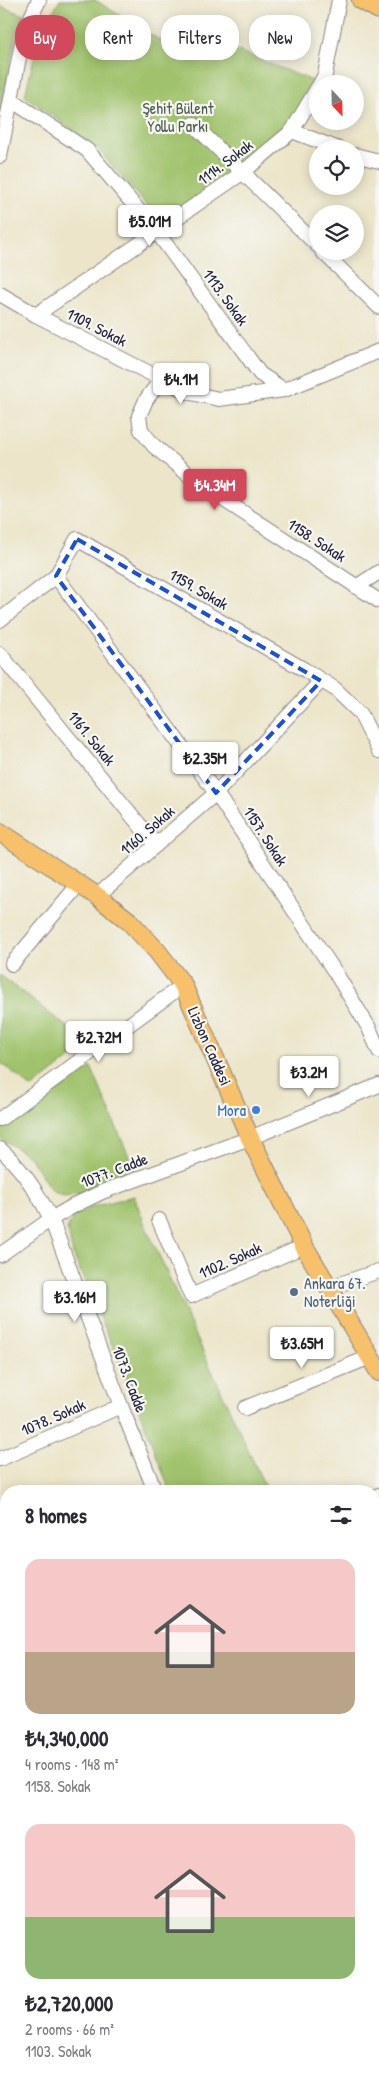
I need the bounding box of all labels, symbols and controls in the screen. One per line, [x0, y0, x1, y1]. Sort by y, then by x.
chip: Buy [15, 15, 75, 60]
chip: Rent [85, 15, 151, 60]
chip: Filters [161, 15, 239, 60]
chip: New [249, 15, 311, 60]
north arrow [309, 75, 364, 130]
map controls [309, 75, 364, 260]
park label: Şehit Bülent Yollu Parkı [142, 97, 214, 137]
street label: 1114. Sokak [193, 134, 257, 190]
button: locate [309, 140, 364, 195]
pin: ₺5.01M [109, 204, 191, 247]
button: layers [309, 205, 364, 260]
text: ₺5.01M [129, 210, 171, 232]
street label: 1113. Sokak [198, 264, 254, 330]
street label: 1109. Sokak [63, 302, 131, 352]
pin: ₺4.1M [146, 362, 216, 405]
text: ₺4.1M [164, 368, 198, 390]
pin: ₺4.34M [174, 468, 256, 511]
text: ₺4.34M [194, 474, 236, 496]
street label: 1158. Sokak [283, 513, 351, 567]
street label: 1159. Sokak [165, 563, 233, 615]
street label: 1161. Sokak [63, 706, 121, 770]
pin: ₺2.35M [164, 742, 246, 784]
text: ₺2.35M [183, 747, 227, 769]
street label: 1160. Sokak [115, 800, 179, 860]
street label: 1157. Sokak [239, 802, 294, 870]
street label: Lizbon Caddesi [183, 1003, 237, 1089]
pin: ₺2.72M [58, 1020, 140, 1063]
text: ₺2.72M [77, 1026, 122, 1048]
pin: ₺3.2M [274, 1056, 344, 1098]
text: ₺3.2M [291, 1061, 327, 1083]
place label: Mora [218, 1099, 246, 1121]
marker: Mora [250, 1104, 262, 1116]
street label: 1077. Cadde [77, 1147, 151, 1193]
street label: 1102. Sokak [195, 1236, 265, 1284]
place label: Ankara 67. Noterliği [304, 1272, 366, 1312]
pin: ₺3.16M [34, 1280, 116, 1323]
text: ₺3.16M [54, 1286, 96, 1308]
marker: Ankara 67. Noterliği [288, 1286, 300, 1298]
pin: ₺3.65M [261, 1326, 343, 1369]
text: ₺3.65M [281, 1332, 323, 1354]
street label: 1073. Cadde [107, 1343, 153, 1416]
street label: 1078. Sokak [17, 1393, 89, 1441]
text: 8 homes [25, 1501, 87, 1530]
icon: filters [327, 1501, 355, 1529]
icon: home [145, 1591, 235, 1681]
text: ₺4,340,000 [25, 1724, 108, 1753]
text: 4 rooms · 148 m² [25, 1753, 118, 1775]
text: 1158. Sokak [25, 1775, 91, 1797]
icon: home [145, 1856, 235, 1946]
text: ₺2,720,000 [25, 1989, 113, 2018]
text: 2 rooms · 66 m² [25, 2018, 114, 2040]
text: 1103. Sokak [25, 2040, 91, 2062]

